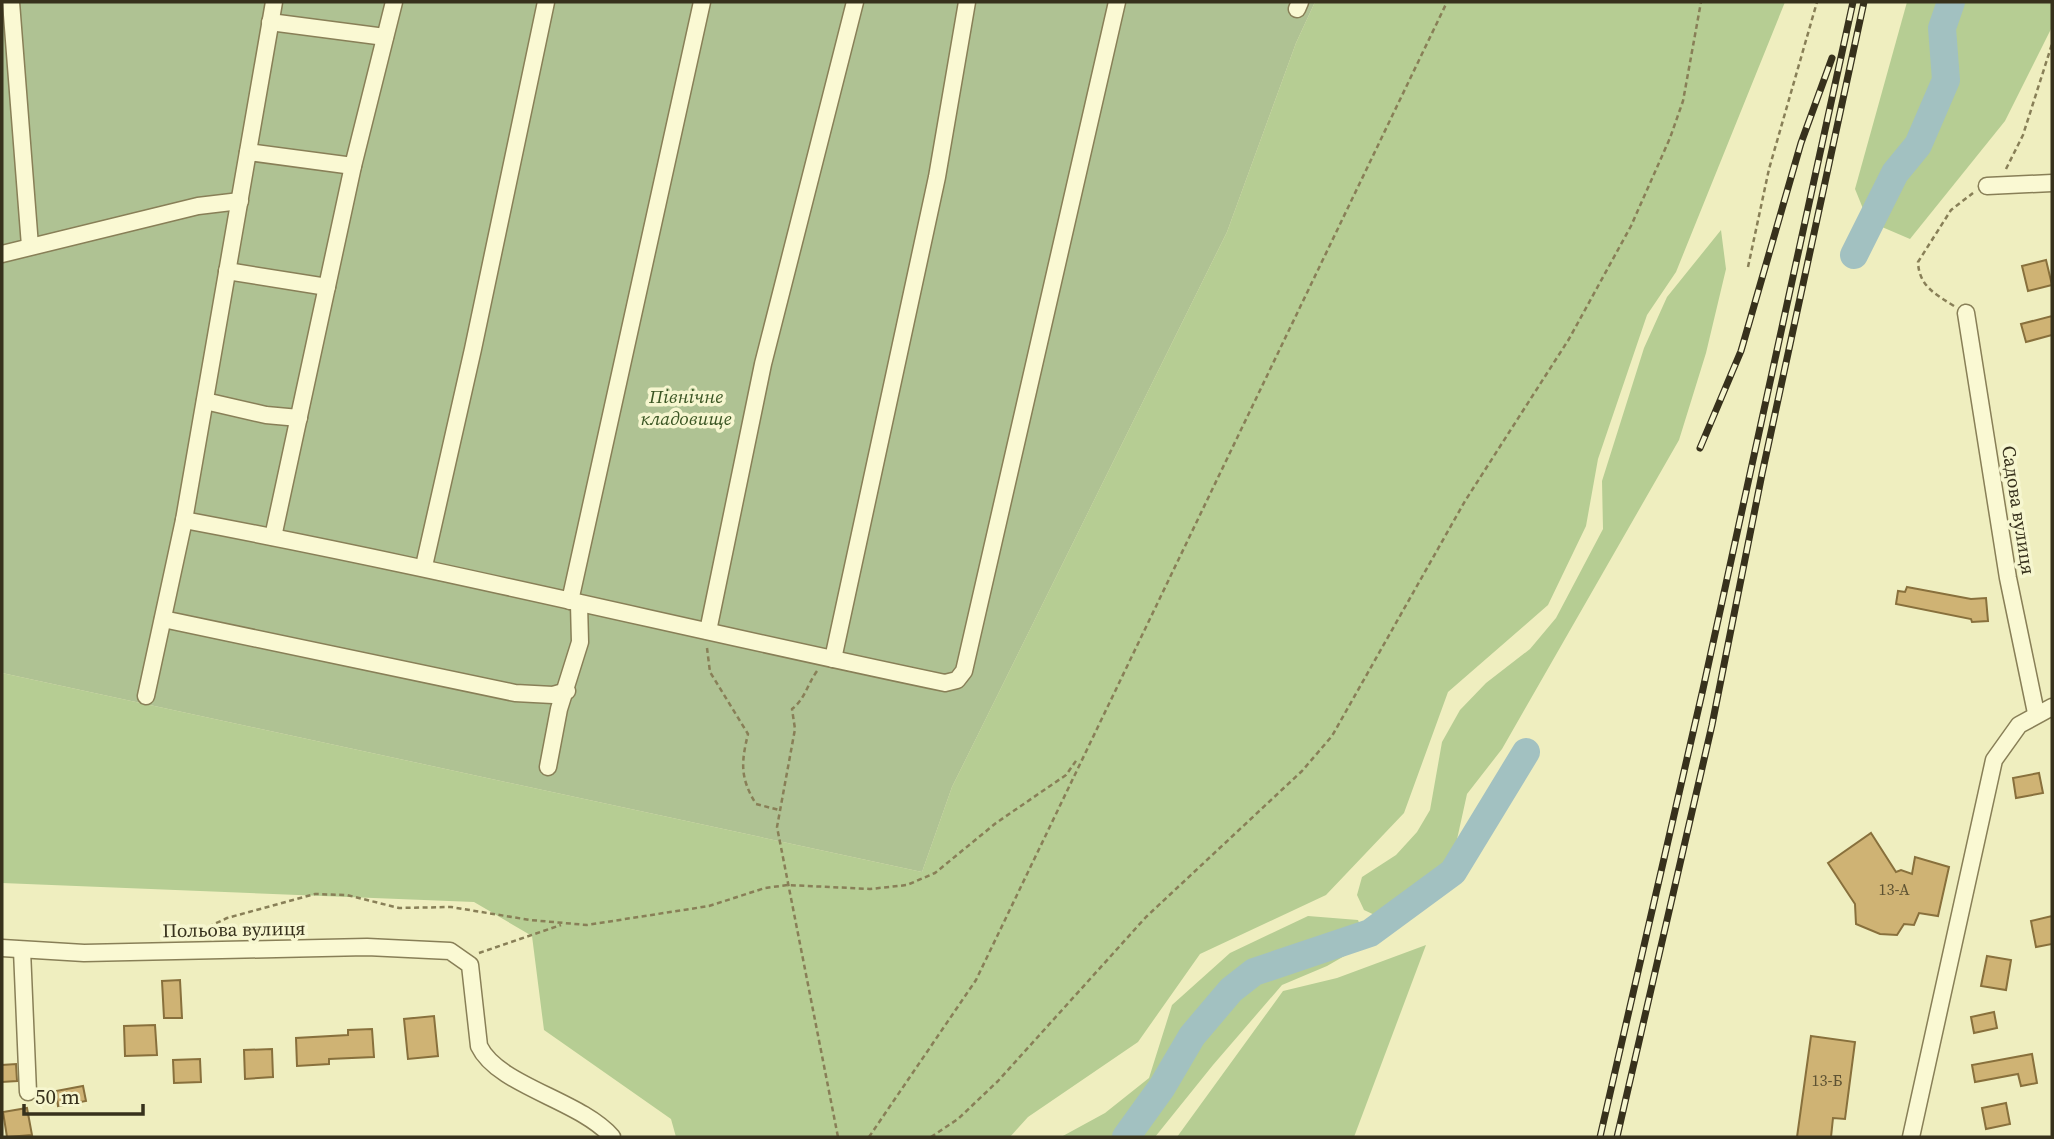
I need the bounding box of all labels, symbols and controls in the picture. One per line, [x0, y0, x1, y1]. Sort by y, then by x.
park label: Північне кладовище [641, 383, 732, 431]
street label: Садова вулиця [1996, 444, 2042, 576]
house number: 13-А [1878, 878, 1910, 900]
street label: Польова вулиця [162, 915, 306, 943]
house number: 13-Б [1812, 1069, 1843, 1091]
scale bar [24, 1072, 144, 1116]
text: 50 m [35, 1082, 80, 1111]

